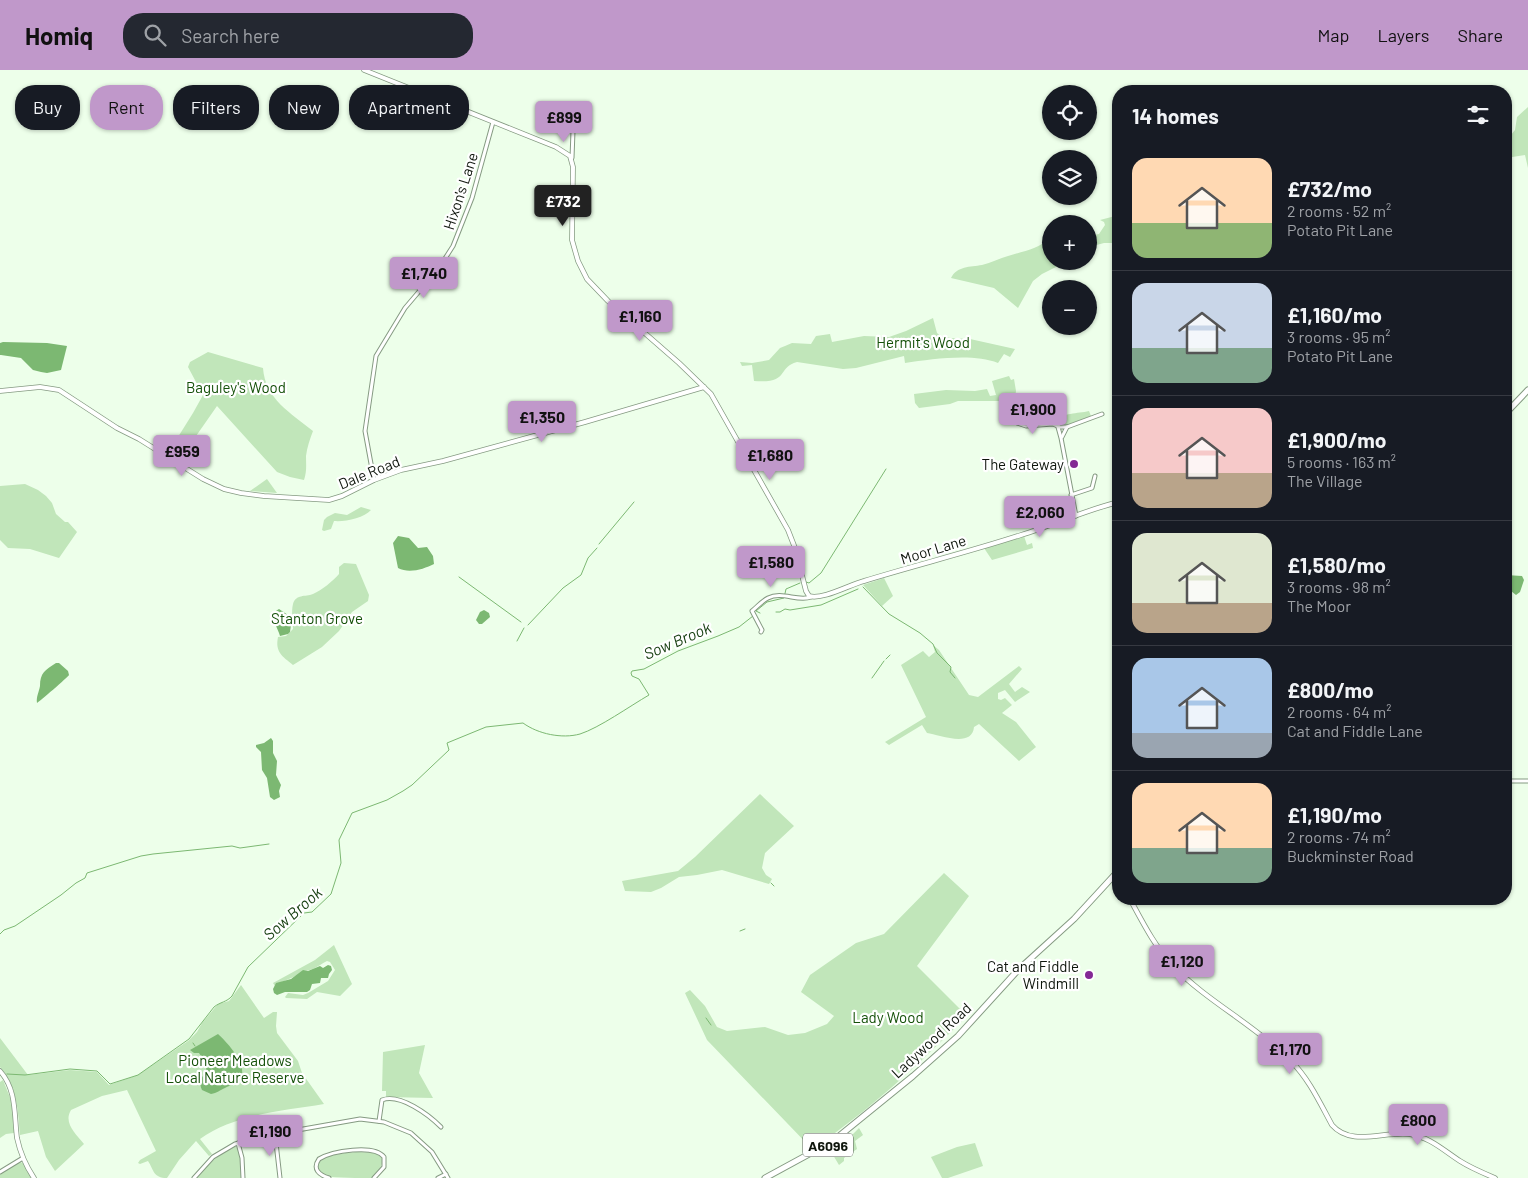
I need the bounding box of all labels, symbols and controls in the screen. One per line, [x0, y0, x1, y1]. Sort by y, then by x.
search box [123, 13, 473, 58]
text: Homiq [25, 21, 93, 50]
icon: search [141, 21, 169, 49]
text: Search here [181, 24, 280, 47]
text: Map [1317, 24, 1349, 46]
text: Layers [1377, 24, 1430, 46]
text: Share [1458, 24, 1503, 46]
chip: Buy [15, 85, 80, 130]
chip: Rent [90, 85, 163, 130]
chip: Filters [173, 85, 259, 130]
chip: New [269, 85, 339, 130]
chip: Apartment [349, 85, 469, 130]
map controls [1042, 85, 1097, 335]
button: locate [1042, 85, 1097, 140]
pin: £899 [534, 100, 594, 143]
icon: filters [1464, 101, 1492, 129]
text: 14 homes [1132, 103, 1219, 128]
text: £899 [546, 107, 582, 126]
street label: Hixon's Lane [439, 150, 481, 232]
button: layers [1042, 150, 1097, 205]
text: £732/mo [1287, 176, 1372, 201]
icon: home [1172, 178, 1232, 238]
pin: £732 [533, 184, 593, 227]
text: £732 [545, 191, 581, 210]
text: 2 rooms · 52 m² [1287, 201, 1391, 220]
button: + [1042, 215, 1097, 270]
text: Potato Pit Lane [1287, 220, 1393, 239]
pin: £1,740 [383, 256, 465, 299]
text: £1,740 [401, 263, 447, 282]
button: − [1042, 280, 1097, 335]
pin: £1,160 [599, 300, 681, 342]
text: £1,160/mo [1287, 302, 1382, 327]
icon: home [1172, 303, 1232, 363]
text: £1,160 [618, 306, 662, 325]
text: 3 rooms · 95 m² [1287, 327, 1391, 346]
park label: Hermit's Wood [876, 333, 970, 351]
text: Potato Pit Lane [1287, 346, 1393, 365]
park label: Baguley's Wood [186, 378, 286, 396]
pin: £1,900 [992, 392, 1074, 435]
text: £1,900 [1010, 399, 1056, 418]
pin: £1,350 [501, 400, 583, 443]
text: £1,350 [519, 407, 565, 426]
text: £1,900/mo [1287, 427, 1386, 452]
icon: home [1172, 428, 1232, 488]
pin: £959 [152, 434, 212, 477]
pin: £1,680 [729, 438, 811, 481]
text: £959 [164, 441, 200, 460]
text: £1,680 [747, 445, 793, 464]
street label: Dale Road [336, 452, 402, 492]
text: 5 rooms · 163 m² [1287, 452, 1396, 471]
place label: The Gateway [982, 455, 1064, 473]
marker: The Gateway [1068, 458, 1080, 470]
text: The Village [1287, 471, 1362, 490]
pin: £2,060 [999, 496, 1081, 538]
text: £2,060 [1015, 502, 1065, 521]
street label: Moor Lane [898, 530, 968, 568]
pin: £1,580 [730, 546, 812, 588]
text: £1,580 [748, 552, 794, 571]
text: £1,580/mo [1287, 552, 1386, 577]
icon: home [1172, 553, 1232, 613]
text: 3 rooms · 98 m² [1287, 577, 1391, 596]
text: The Moor [1287, 596, 1351, 615]
park label: Stanton Grove [271, 609, 363, 627]
water label: Sow Brook [640, 617, 714, 663]
text: £800/mo [1287, 677, 1374, 702]
icon: home [1172, 678, 1232, 738]
text: 2 rooms · 64 m² [1287, 702, 1391, 721]
text: Cat and Fiddle Lane [1287, 721, 1423, 740]
text: £1,190/mo [1287, 802, 1382, 827]
icon: home [1172, 803, 1232, 863]
text: 2 rooms · 74 m² [1287, 827, 1391, 846]
text: Buckminster Road [1287, 846, 1414, 865]
water label: Sow Brook [259, 882, 325, 944]
pin: £1,120 [1141, 944, 1223, 987]
text: £1,120 [1160, 951, 1204, 970]
place label: Cat and Fiddle Windmill [987, 957, 1079, 992]
marker: Cat and Fiddle Windmill [1083, 969, 1095, 981]
street label: Ladywood Road [887, 998, 975, 1082]
park label: Lady Wood [852, 1008, 924, 1026]
pin: £1,170 [1249, 1032, 1331, 1075]
text: £1,170 [1269, 1039, 1311, 1058]
park label: Pioneer Meadows Local Nature Reserve [165, 1051, 305, 1086]
pin: £800 [1388, 1104, 1448, 1146]
text: £800 [1400, 1110, 1436, 1129]
pin: £1,190 [229, 1114, 311, 1157]
text: £1,190 [249, 1121, 292, 1140]
road number: A6096 [803, 1134, 853, 1156]

